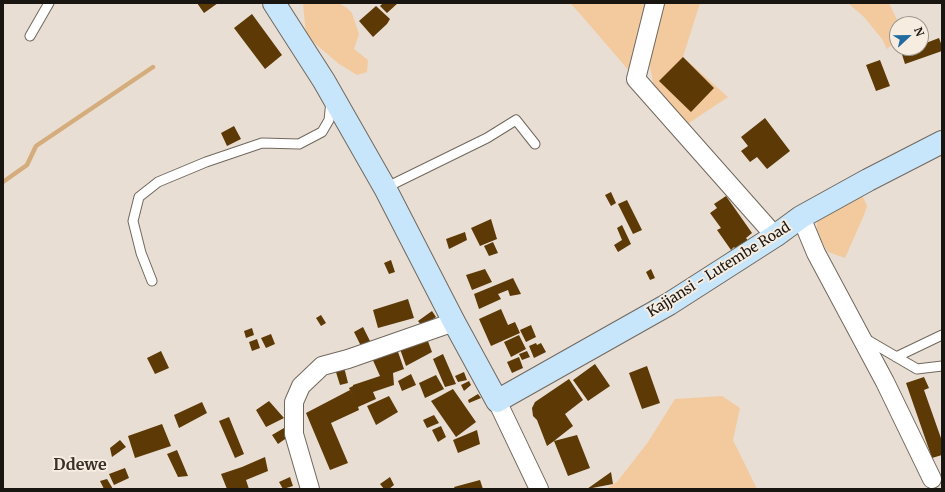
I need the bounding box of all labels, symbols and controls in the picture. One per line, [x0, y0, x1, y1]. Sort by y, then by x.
north arrow [889, 16, 929, 56]
text: N [911, 25, 927, 39]
street label: Kajjansi - Lutembe Road [644, 219, 794, 321]
district label: Ddewe [53, 455, 107, 475]

